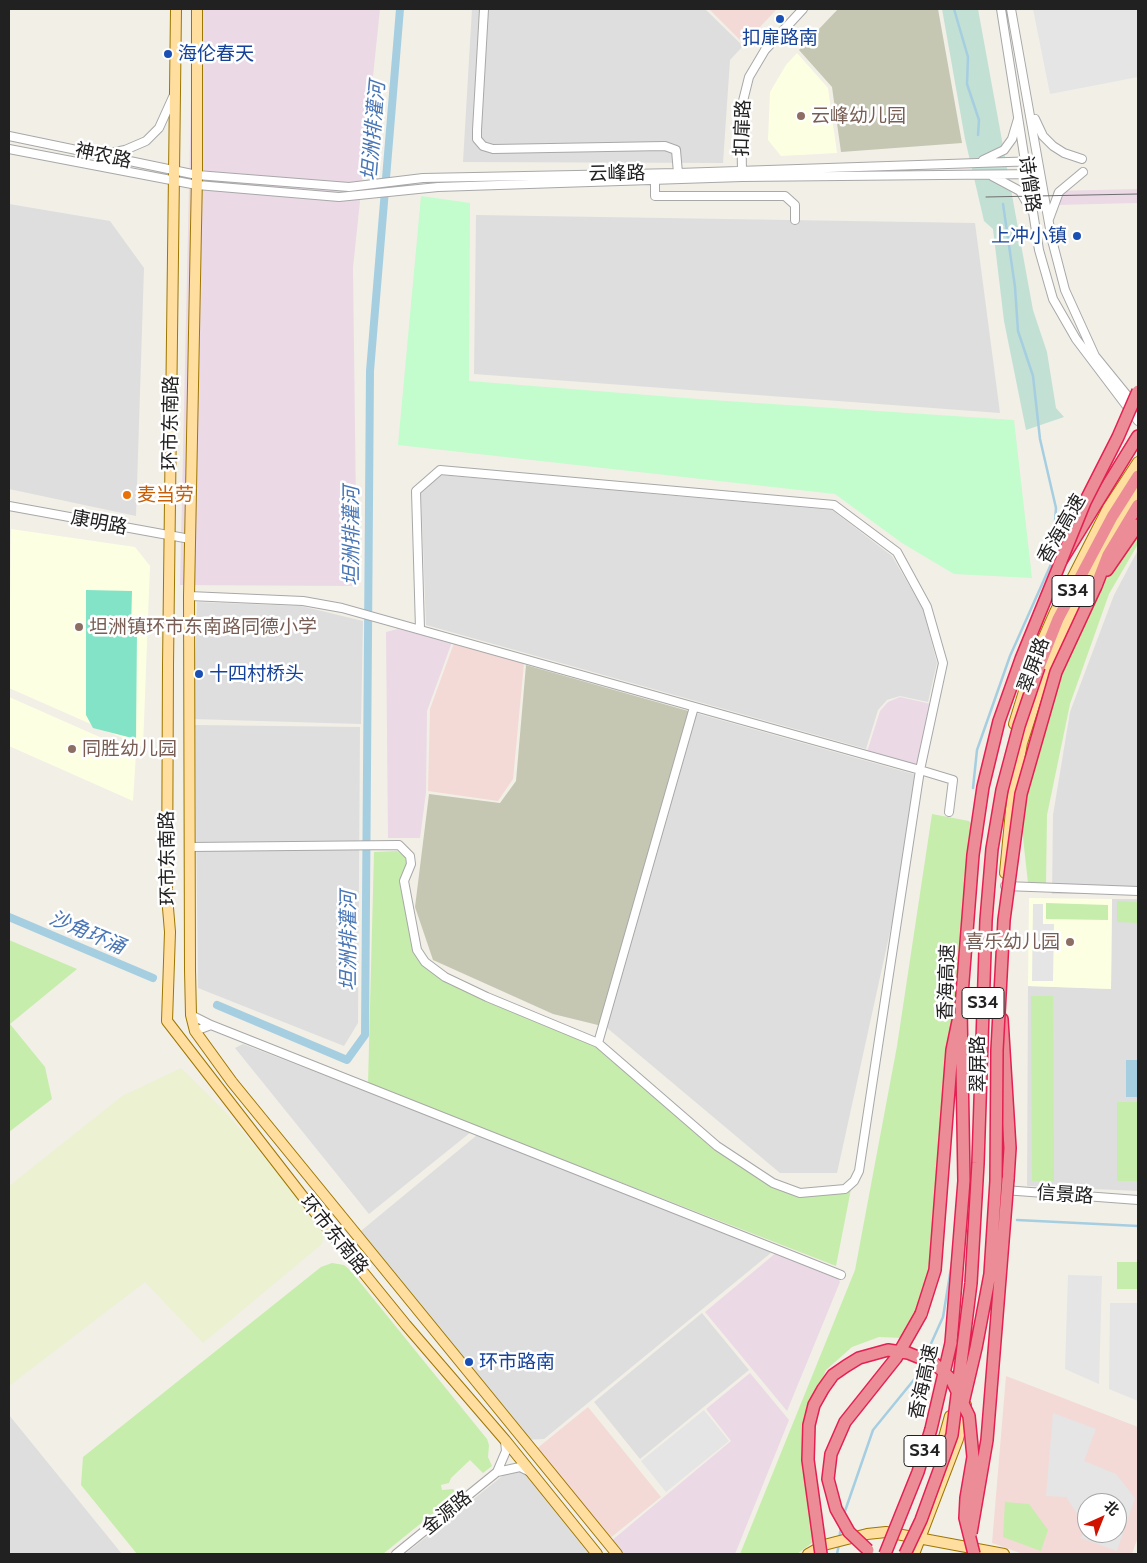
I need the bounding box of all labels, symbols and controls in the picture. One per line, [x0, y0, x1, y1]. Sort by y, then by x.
marker: 扣扉路南 [774, 13, 786, 25]
place label: 扣扉路南 [742, 27, 818, 49]
place label: 海伦春天 [178, 43, 254, 65]
marker: 海伦春天 [162, 48, 174, 60]
water label: 坦洲排灌河 [358, 80, 390, 182]
street label: 扣扉路 [731, 99, 755, 157]
place label: 云峰幼儿园 [811, 105, 906, 127]
marker: 云峰幼儿园 [795, 110, 807, 122]
street label: 神农路 [73, 139, 133, 173]
street label: 诗僧路 [1014, 154, 1044, 214]
street label: 云峰路 [588, 162, 646, 186]
place label: 上冲小镇 [991, 225, 1067, 247]
marker: 上冲小镇 [1071, 230, 1083, 242]
street label: 环市东南路 [159, 375, 183, 471]
place label: 麦当劳 [137, 484, 194, 506]
water label: 坦洲排灌河 [340, 486, 364, 586]
marker: 麦当劳 [121, 489, 133, 501]
street label: 香海高速 [1033, 490, 1091, 568]
street label: 康明路 [69, 506, 129, 540]
road number: S34 [1052, 576, 1094, 606]
place label: 坦洲镇环市东南路同德小学 [89, 616, 317, 638]
marker: 坦洲镇环市东南路同德小学 [73, 621, 85, 633]
street label: 翠屏路 [1014, 634, 1054, 696]
place label: 十四村桥头 [209, 663, 304, 685]
marker: 十四村桥头 [193, 668, 205, 680]
place label: 同胜幼儿园 [82, 738, 177, 760]
marker: 同胜幼儿园 [66, 743, 78, 755]
street label: 环市东南路 [156, 810, 180, 906]
water label: 坦洲排灌河 [337, 891, 361, 991]
water label: 沙角环涌 [45, 906, 129, 960]
place label: 喜乐幼儿园 [965, 931, 1060, 953]
marker: 喜乐幼儿园 [1064, 936, 1076, 948]
street label: 香海高速 [934, 944, 960, 1020]
road number: S34 [962, 988, 1004, 1018]
street label: 翠屏路 [967, 1036, 989, 1092]
street label: 信景路 [1036, 1182, 1094, 1208]
street label: 环市东南路 [295, 1191, 373, 1279]
street label: 香海高速 [905, 1342, 943, 1422]
place label: 环市路南 [479, 1351, 555, 1373]
marker: 环市路南 [463, 1356, 475, 1368]
road number: S34 [904, 1435, 946, 1466]
street label: 金源路 [418, 1486, 476, 1540]
north arrow [1077, 1493, 1127, 1543]
text: 北 [1100, 1497, 1123, 1519]

